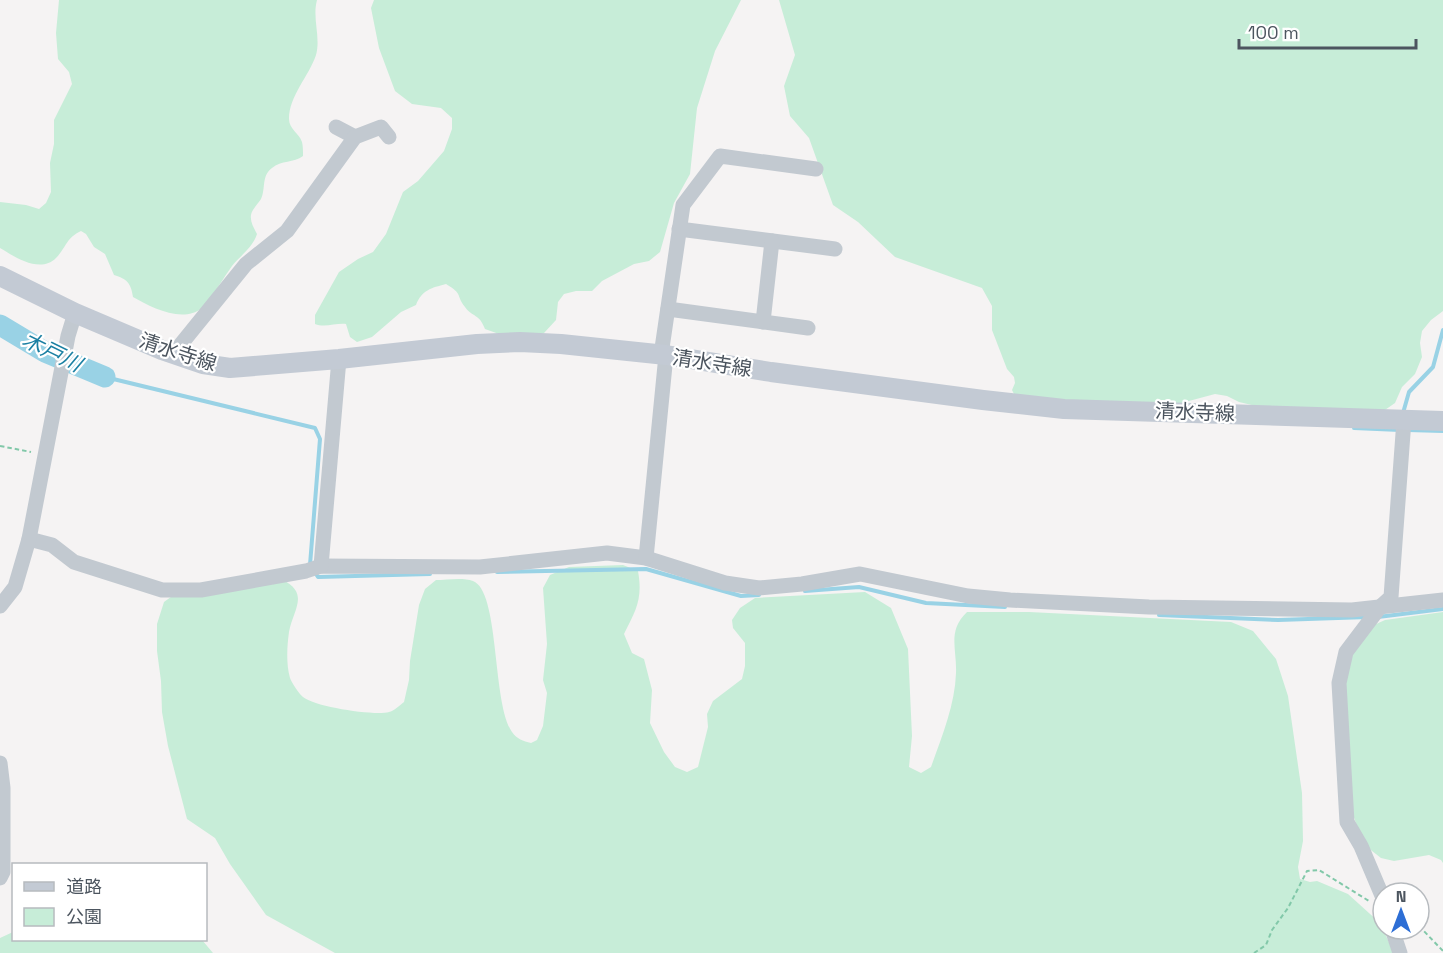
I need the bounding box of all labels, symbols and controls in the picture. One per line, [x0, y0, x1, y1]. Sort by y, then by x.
scale bar [1239, 12, 1416, 50]
text: 100 m [1248, 21, 1299, 44]
water label: 木戸川 [18, 326, 88, 378]
street label: 清水寺線 [136, 327, 220, 377]
street label: 清水寺線 [670, 344, 754, 382]
street label: 清水寺線 [1155, 398, 1235, 426]
legend [12, 863, 207, 941]
text: 道路 [66, 875, 102, 898]
north arrow [1371, 881, 1431, 941]
text: N [1396, 886, 1406, 907]
text: 公園 [66, 905, 102, 928]

